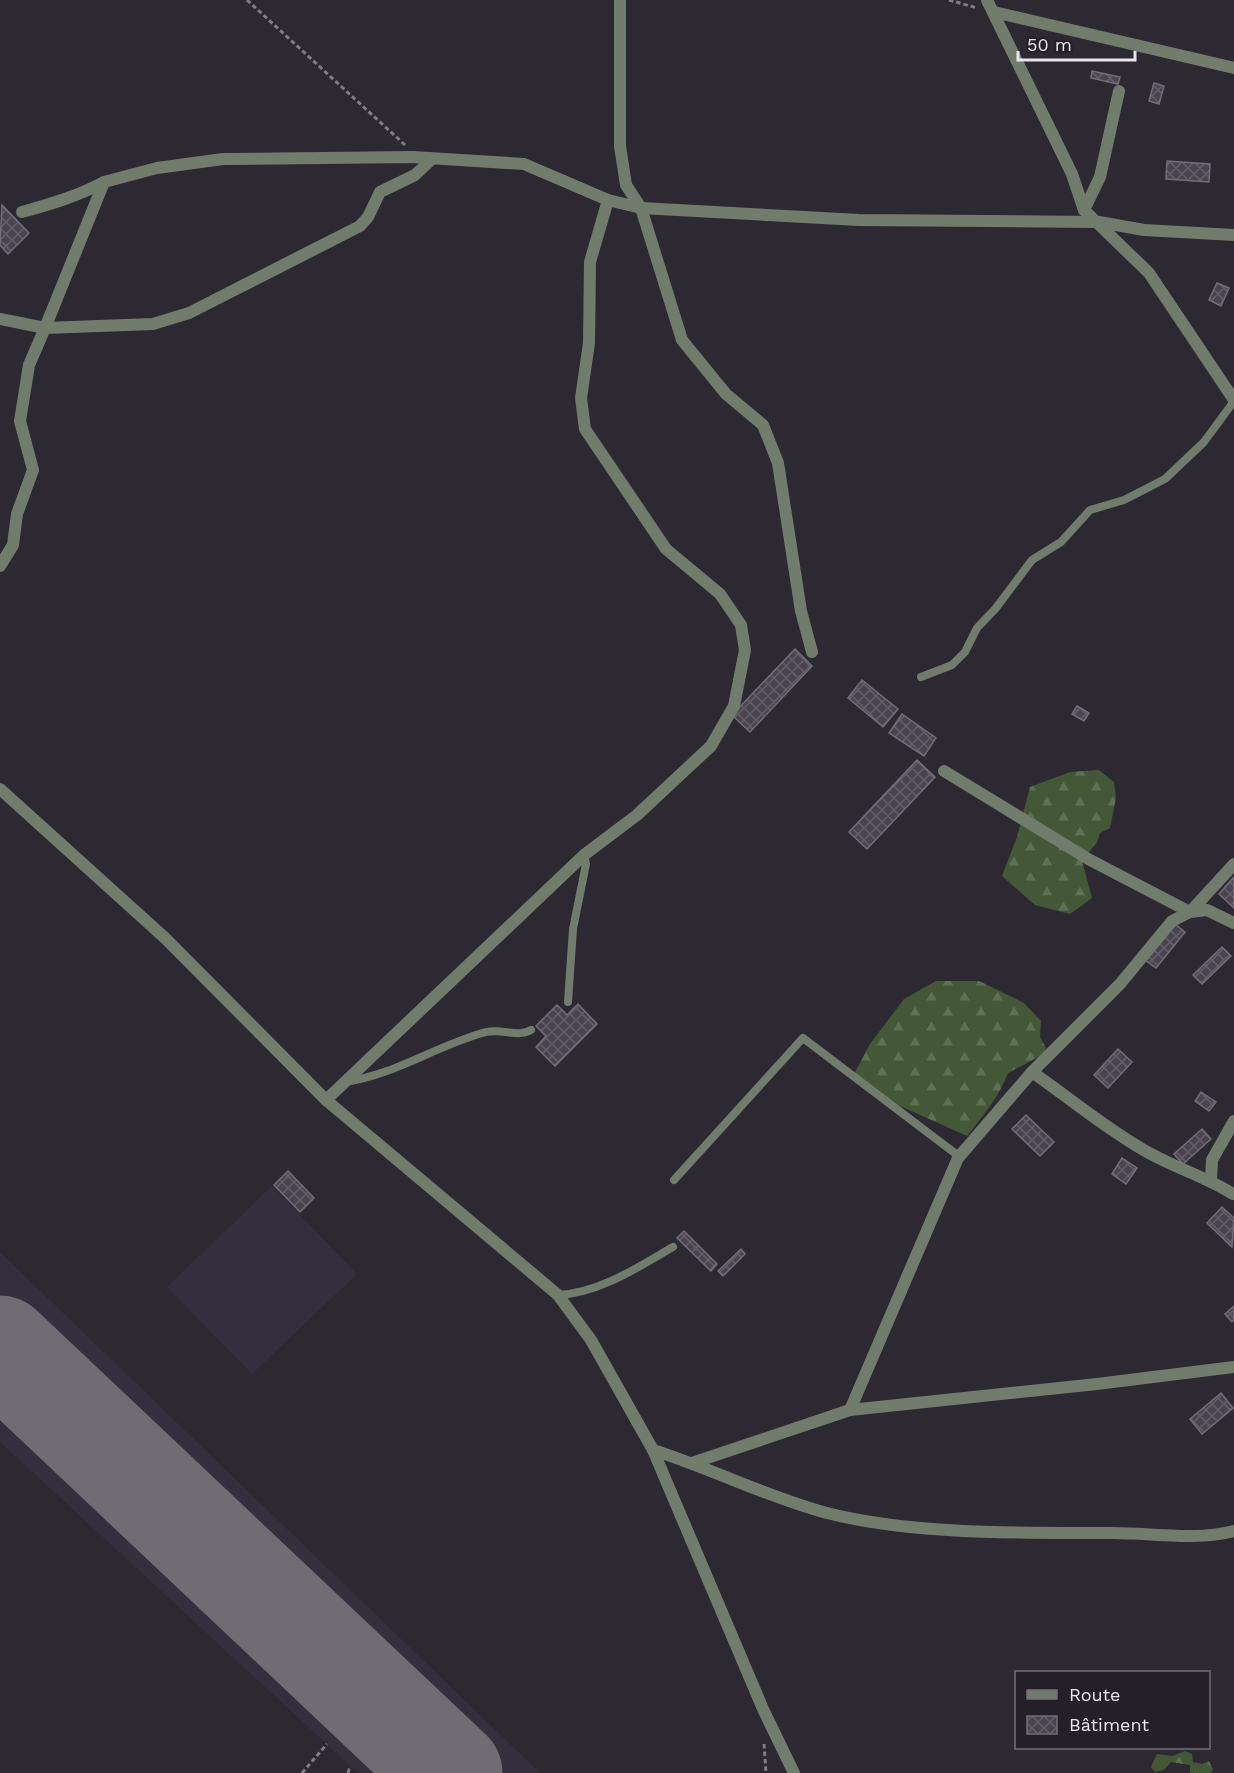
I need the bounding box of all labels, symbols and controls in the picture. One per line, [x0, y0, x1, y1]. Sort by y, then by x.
scale bar [1018, 24, 1135, 62]
text: 50 m [1027, 34, 1072, 55]
legend [1015, 1671, 1210, 1749]
text: Route [1069, 1684, 1121, 1705]
text: Bâtiment [1069, 1714, 1149, 1735]

